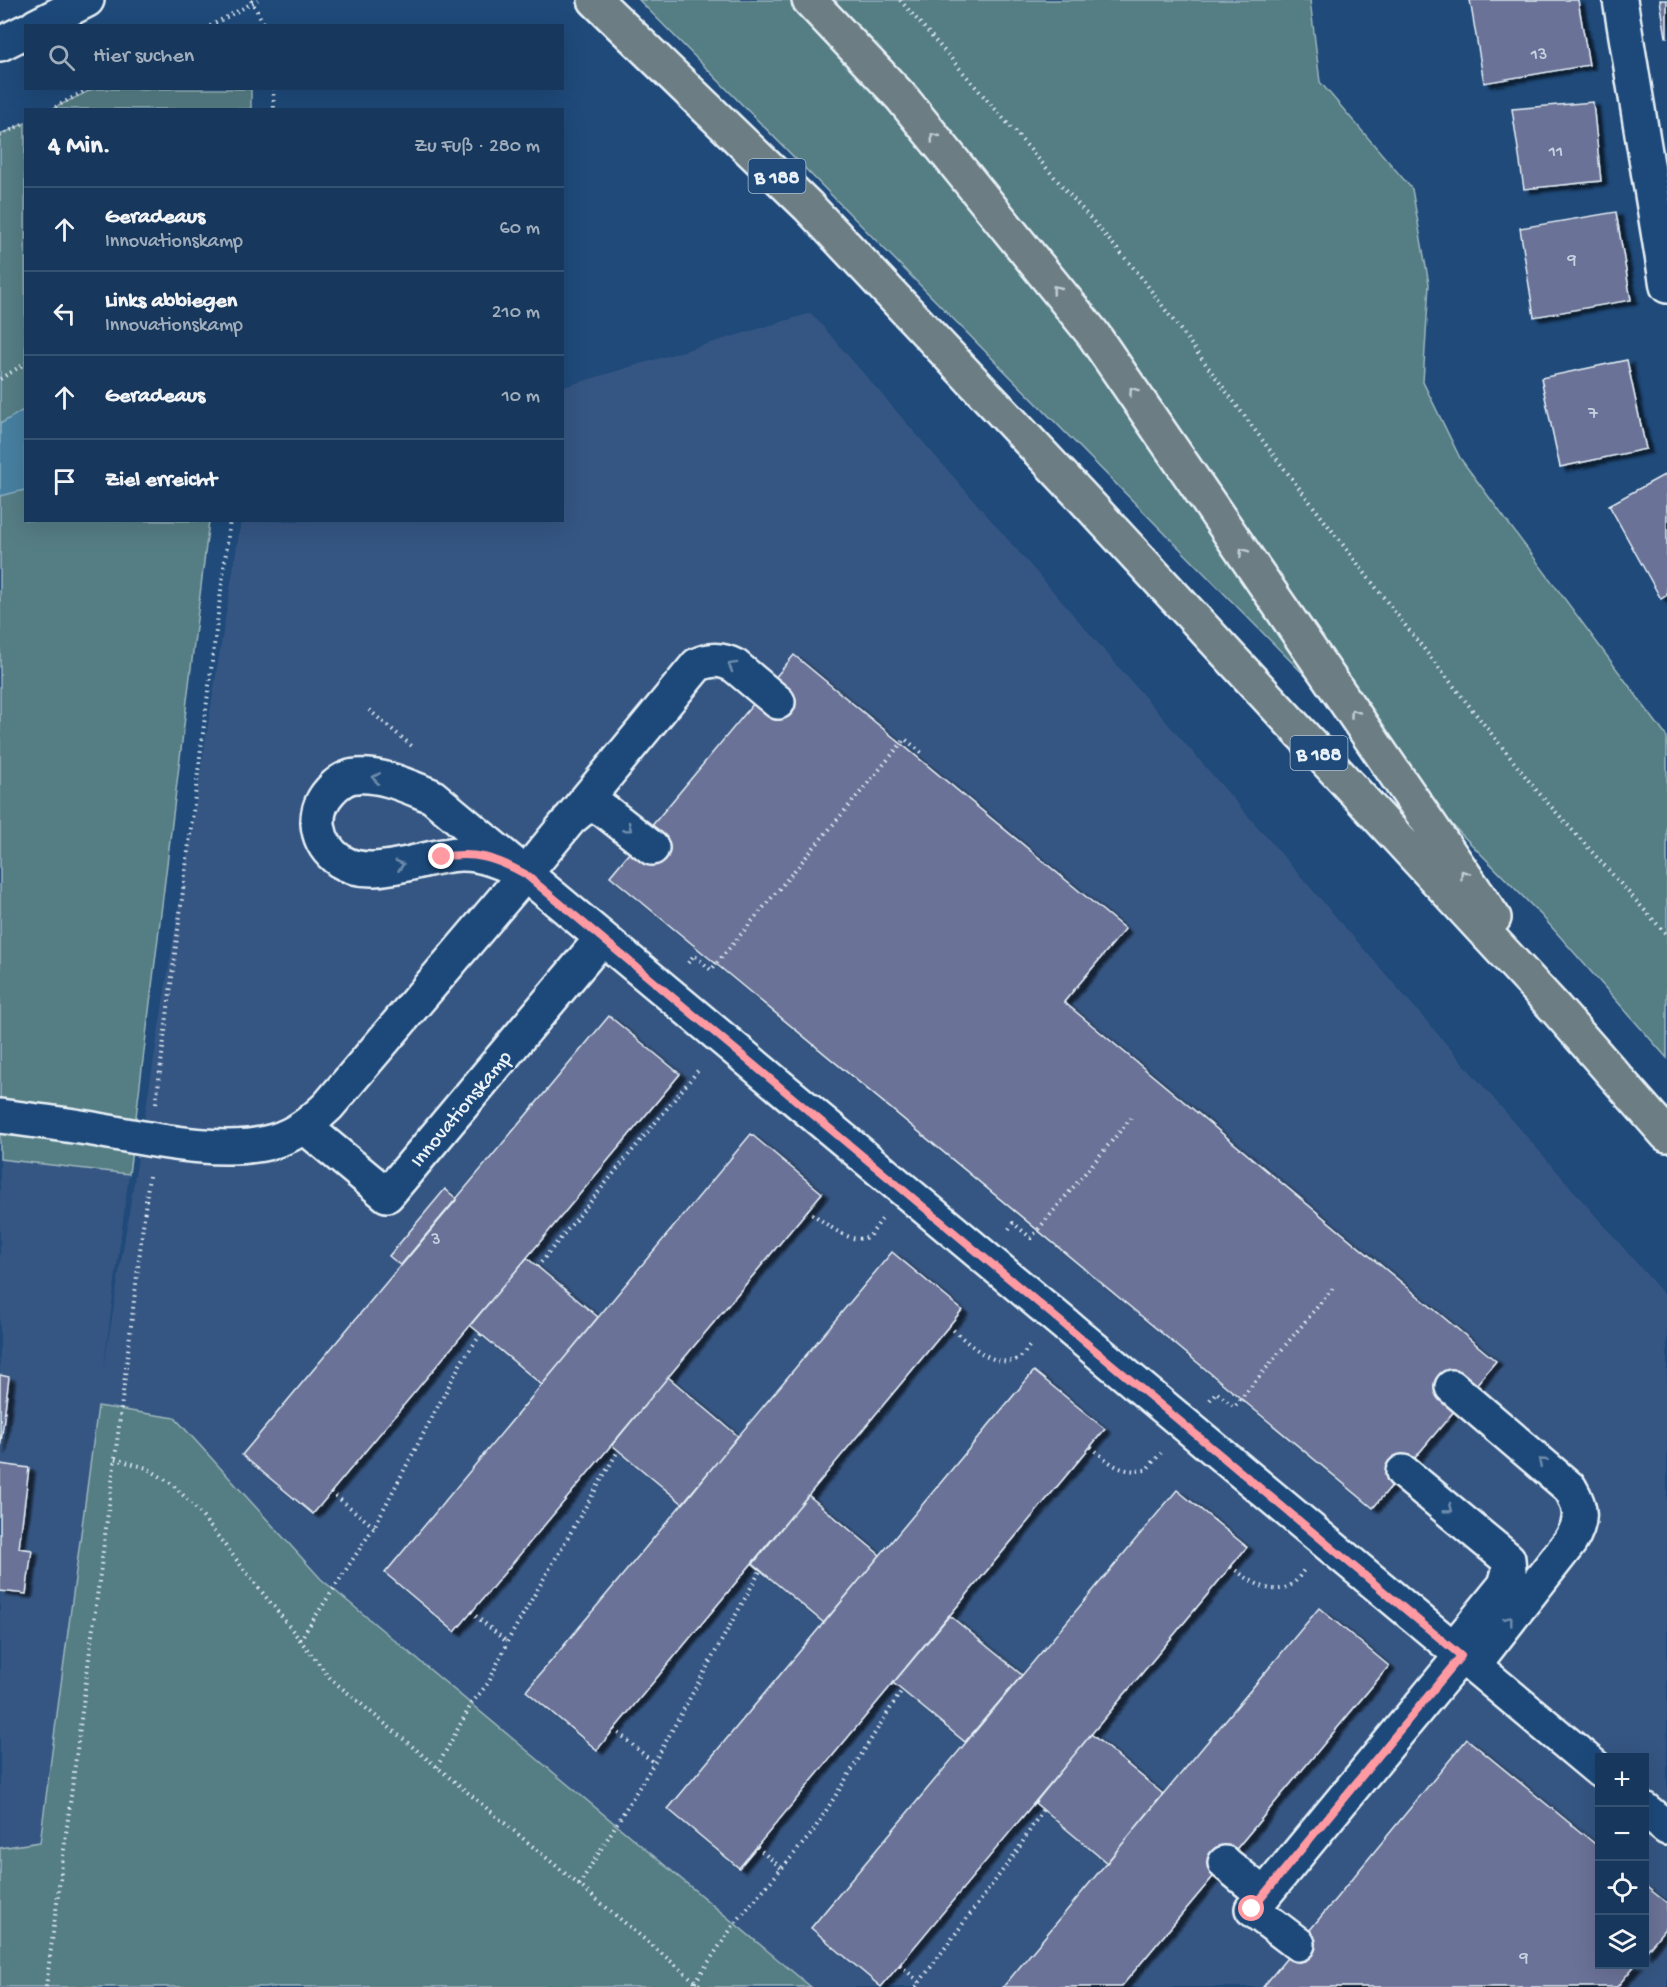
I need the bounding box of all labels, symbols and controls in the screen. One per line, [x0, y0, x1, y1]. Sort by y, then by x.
search box [24, 24, 564, 90]
icon: search [45, 41, 78, 74]
text: Hier suchen [93, 44, 194, 70]
house number: 13 [1530, 45, 1547, 66]
text: 4 Min. [48, 132, 111, 163]
one-way arrow [930, 133, 941, 144]
text: Zu Fuß · 280 m [414, 136, 540, 159]
house number: 11 [1548, 142, 1563, 163]
road number: B 188 [748, 159, 806, 193]
text: Geradeaus [105, 205, 205, 231]
icon: ahead [48, 213, 81, 246]
text: 60 m [500, 218, 540, 241]
text: Innovationskamp [105, 231, 243, 254]
house number: 9 [1566, 250, 1577, 271]
one-way arrow [1053, 285, 1064, 296]
text: Links abbiegen [105, 289, 237, 315]
icon: left [48, 297, 81, 330]
text: 210 m [492, 302, 540, 325]
text: Innovationskamp [105, 315, 243, 338]
icon: ahead [48, 381, 81, 414]
text: Geradeaus [105, 384, 205, 410]
text: 10 m [502, 386, 540, 409]
one-way arrow [1129, 387, 1140, 398]
house number: 7 [1587, 404, 1598, 425]
icon: arrive [48, 465, 81, 498]
text: Ziel erreicht [105, 468, 217, 494]
one-way arrow [1239, 548, 1250, 559]
one-way arrow [728, 662, 738, 673]
one-way arrow [1350, 708, 1361, 719]
road number: B 188 [1290, 736, 1348, 770]
one-way arrow [371, 772, 381, 785]
one-way arrow [621, 820, 632, 831]
route end [428, 843, 454, 869]
one-way arrow [394, 860, 405, 872]
one-way arrow [1460, 869, 1471, 880]
street label: Innovationskamp [407, 1046, 519, 1174]
house number: 3 [430, 1230, 441, 1251]
one-way arrow [1538, 1458, 1549, 1469]
one-way arrow [1442, 1502, 1453, 1513]
one-way arrow [1502, 1615, 1513, 1626]
map controls [1595, 1753, 1649, 1969]
button: + [1595, 1753, 1649, 1807]
button: − [1595, 1807, 1649, 1861]
button: locate [1595, 1861, 1649, 1915]
route start [1238, 1895, 1264, 1921]
button: layers [1595, 1915, 1649, 1969]
house number: 9 [1518, 1948, 1529, 1969]

